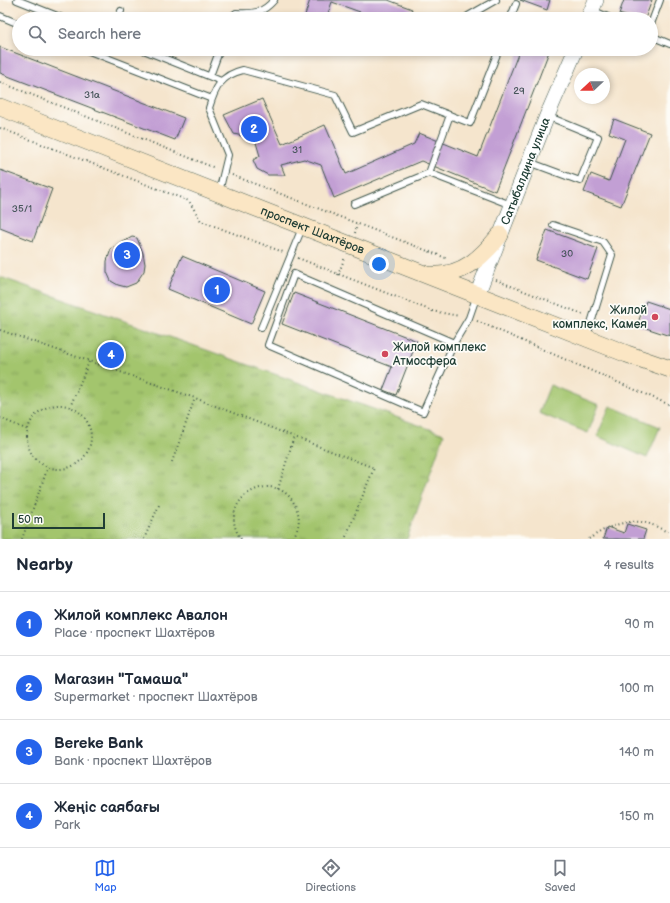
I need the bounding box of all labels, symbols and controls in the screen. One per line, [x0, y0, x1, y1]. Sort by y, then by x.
search box [12, 12, 658, 56]
icon: search [26, 23, 48, 45]
text: Search here [58, 25, 141, 44]
north arrow [574, 68, 610, 104]
house number: 29 [513, 85, 525, 97]
house number: 31а [84, 89, 100, 101]
pin: 2 [241, 114, 267, 144]
street label: Сатыбалдина улица [498, 115, 553, 227]
house number: 31 [292, 144, 302, 156]
house number: 35/1 [12, 203, 32, 215]
street label: проспект Шахтёров [259, 203, 367, 258]
pin: 3 [114, 240, 140, 270]
house number: 30 [561, 248, 573, 260]
your location [369, 254, 389, 274]
pin: 1 [204, 275, 230, 305]
place label: Жилой комплекс, Камея [553, 303, 647, 332]
marker: Жилой комплекс, Камея [650, 312, 660, 322]
pin: 4 [98, 340, 124, 370]
place label: Жилой комплекс Атмосфера [392, 340, 486, 369]
marker: Жилой комплекс Атмосфера [380, 349, 390, 359]
scale bar [12, 511, 105, 530]
text: 50 m [18, 513, 43, 526]
text: Nearby [16, 555, 73, 575]
text: 4 results [604, 557, 654, 573]
text: Жилой комплекс Авалон [54, 606, 228, 625]
text: 1 [26, 616, 32, 632]
text: 90 m [625, 616, 654, 632]
text: Place · проспект Шахтёров [54, 625, 215, 641]
text: Магазин "Тамаша" [54, 670, 188, 689]
text: 2 [25, 680, 33, 696]
text: 100 m [619, 680, 654, 696]
text: Supermarket · проспект Шахтёров [54, 689, 257, 705]
text: Bereke Bank [54, 734, 143, 753]
text: 3 [25, 744, 33, 760]
text: 140 m [619, 744, 654, 760]
text: Bank · проспект Шахтёров [54, 753, 212, 769]
text: Жеңіс саябағы [54, 798, 160, 817]
text: 4 [25, 808, 33, 824]
text: 150 m [620, 808, 654, 824]
text: Park [54, 817, 80, 833]
tab: Map [94, 857, 117, 894]
tab: Directions [305, 857, 356, 894]
tab: Saved [545, 857, 576, 894]

